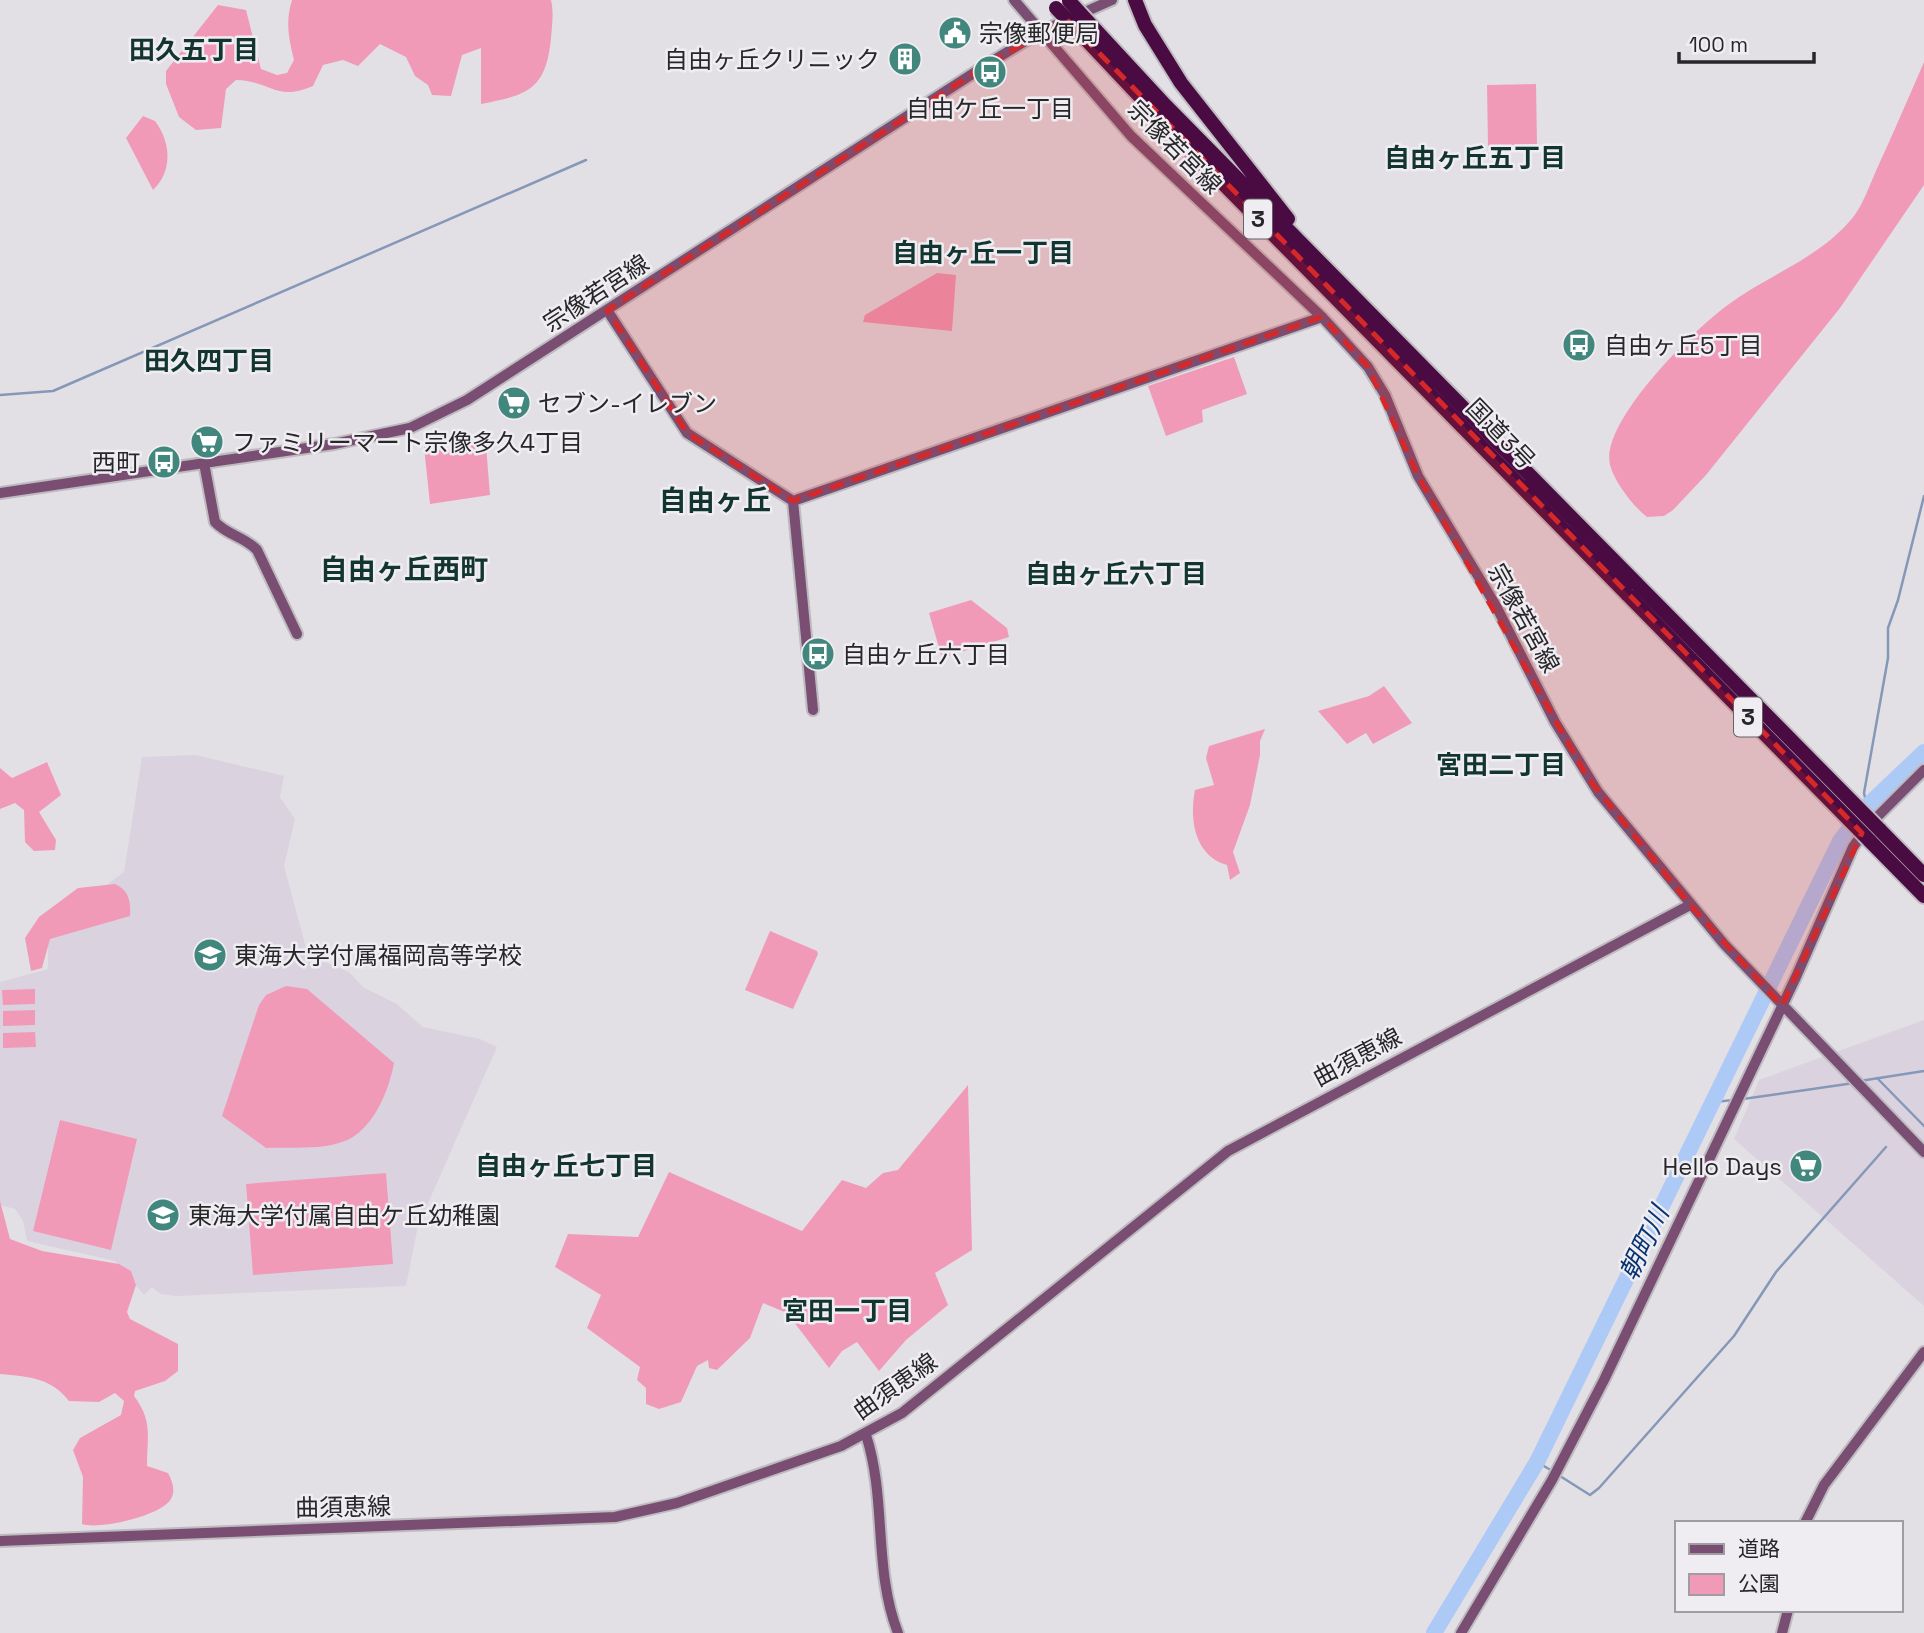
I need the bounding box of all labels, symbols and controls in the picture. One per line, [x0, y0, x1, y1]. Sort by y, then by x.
public building icon: 宗像郵便局 [936, 14, 974, 52]
place label: 宗像郵便局 [979, 18, 1099, 49]
scale bar [1679, 21, 1814, 65]
text: 100 m [1689, 31, 1748, 58]
district label: 田久五丁目 [129, 33, 259, 67]
building icon: 自由ヶ丘クリニック [886, 40, 924, 78]
place label: 自由ヶ丘クリニック [664, 44, 880, 75]
bus stop icon: 自由ケ丘一丁目 [971, 53, 1009, 91]
place label: 自由ケ丘一丁目 [906, 93, 1074, 124]
street label: 宗像若宮線 [1122, 94, 1228, 200]
district label: 自由ヶ丘五丁目 [1384, 141, 1566, 175]
road number: 3 [1244, 200, 1272, 238]
district label: 自由ヶ丘一丁目 [892, 236, 1074, 270]
street label: 宗像若宮線 [537, 247, 655, 339]
bus stop icon: 自由ヶ丘5丁目 [1560, 326, 1598, 364]
place label: 自由ヶ丘5丁目 [1604, 330, 1762, 361]
district label: 田久四丁目 [144, 344, 274, 378]
supermarket icon: セブン-イレブン [495, 384, 533, 422]
place label: セブン-イレブン [538, 388, 717, 419]
street label: 国道3号 [1460, 392, 1542, 476]
supermarket icon: ファミリーマート宗像多久4丁目 [188, 423, 226, 461]
place label: ファミリーマート宗像多久4丁目 [232, 427, 583, 458]
bus stop icon: 西町 [145, 443, 183, 481]
place label: 西町 [92, 447, 140, 478]
district label: 自由ヶ丘 [659, 482, 771, 518]
district label: 自由ヶ丘西町 [320, 551, 488, 587]
district label: 自由ヶ丘六丁目 [1025, 557, 1207, 591]
street label: 宗像若宮線 [1481, 558, 1567, 678]
bus stop icon: 自由ヶ丘六丁目 [799, 635, 837, 673]
place label: 自由ヶ丘六丁目 [842, 639, 1010, 670]
road number: 3 [1734, 698, 1762, 736]
district label: 宮田二丁目 [1436, 748, 1566, 782]
school or university icon: 東海大学付属福岡高等学校 [191, 936, 229, 974]
place label: 東海大学付属福岡高等学校 [234, 940, 522, 971]
street label: 曲須恵線 [1307, 1021, 1407, 1093]
supermarket icon: Hello Days [1787, 1147, 1825, 1185]
district label: 自由ヶ丘七丁目 [475, 1149, 657, 1183]
place label: Hello Days [1663, 1151, 1782, 1182]
school or university icon: 東海大学付属自由ケ丘幼稚園 [144, 1196, 182, 1234]
water label: 朝町川 [1612, 1198, 1678, 1286]
place label: 東海大学付属自由ケ丘幼稚園 [188, 1200, 500, 1231]
district label: 宮田一丁目 [782, 1294, 912, 1328]
street label: 曲須恵線 [847, 1346, 943, 1426]
street label: 曲須恵線 [295, 1491, 391, 1523]
legend [1675, 1521, 1903, 1612]
text: 道路 [1738, 1535, 1780, 1562]
text: 公園 [1738, 1570, 1780, 1597]

